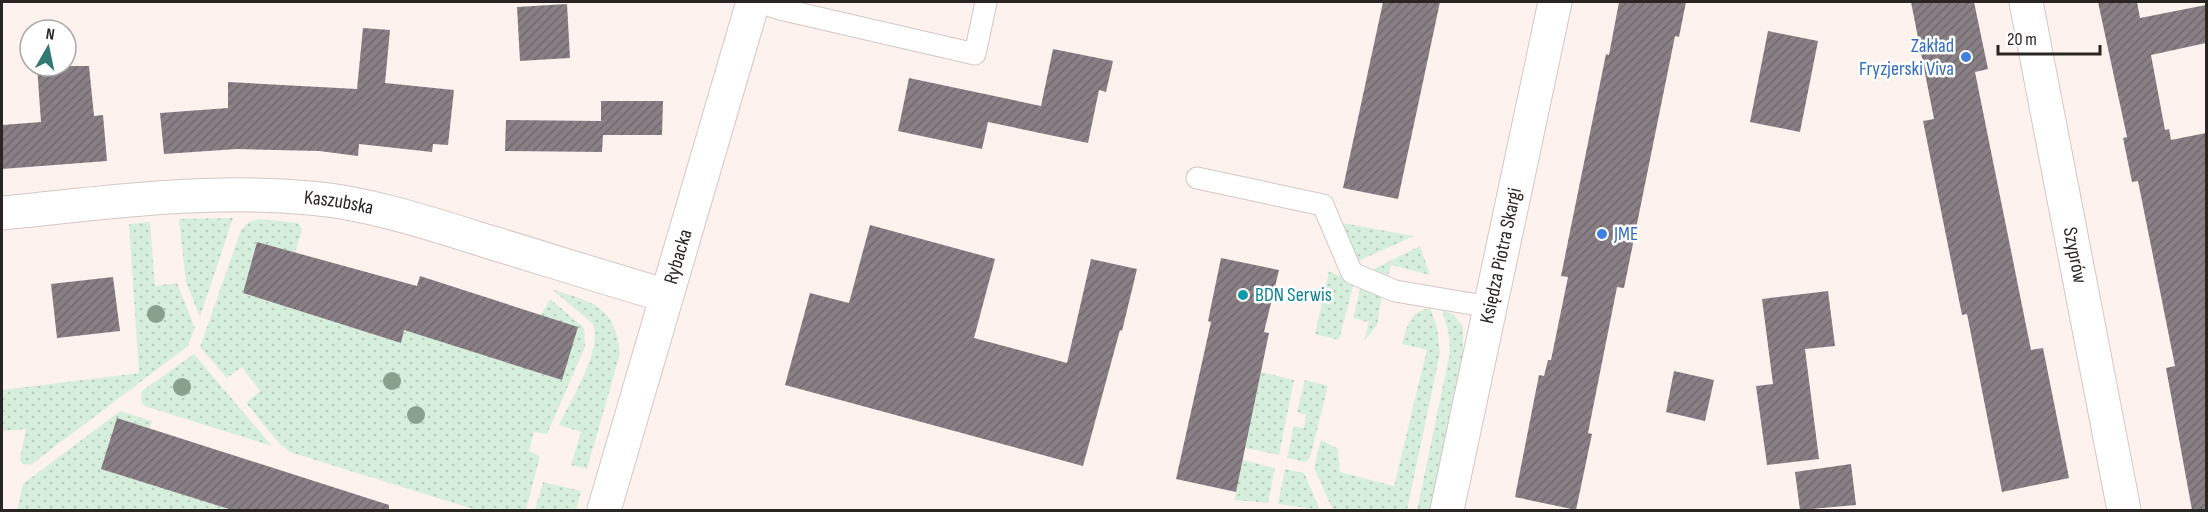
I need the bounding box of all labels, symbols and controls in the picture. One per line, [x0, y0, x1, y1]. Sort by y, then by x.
north arrow [18, 18, 78, 78]
scale bar [1998, 18, 2100, 56]
text: N [44, 25, 56, 45]
text: 20 m [2007, 29, 2037, 50]
place label: Zakład Fryzjerski Viva [1859, 34, 1954, 81]
marker: Zakład Fryzjerski Viva [1959, 50, 1973, 64]
street label: Kaszubska [303, 185, 376, 220]
street label: Księdza Piotra Skargi [1475, 186, 1527, 326]
place label: JME [1613, 222, 1638, 246]
street label: Szyprów [2058, 225, 2092, 285]
street label: Rybacka [659, 226, 698, 287]
marker: JME [1595, 227, 1609, 241]
place label: BDN Serwis [1255, 283, 1332, 307]
marker: BDN Serwis [1236, 288, 1250, 302]

